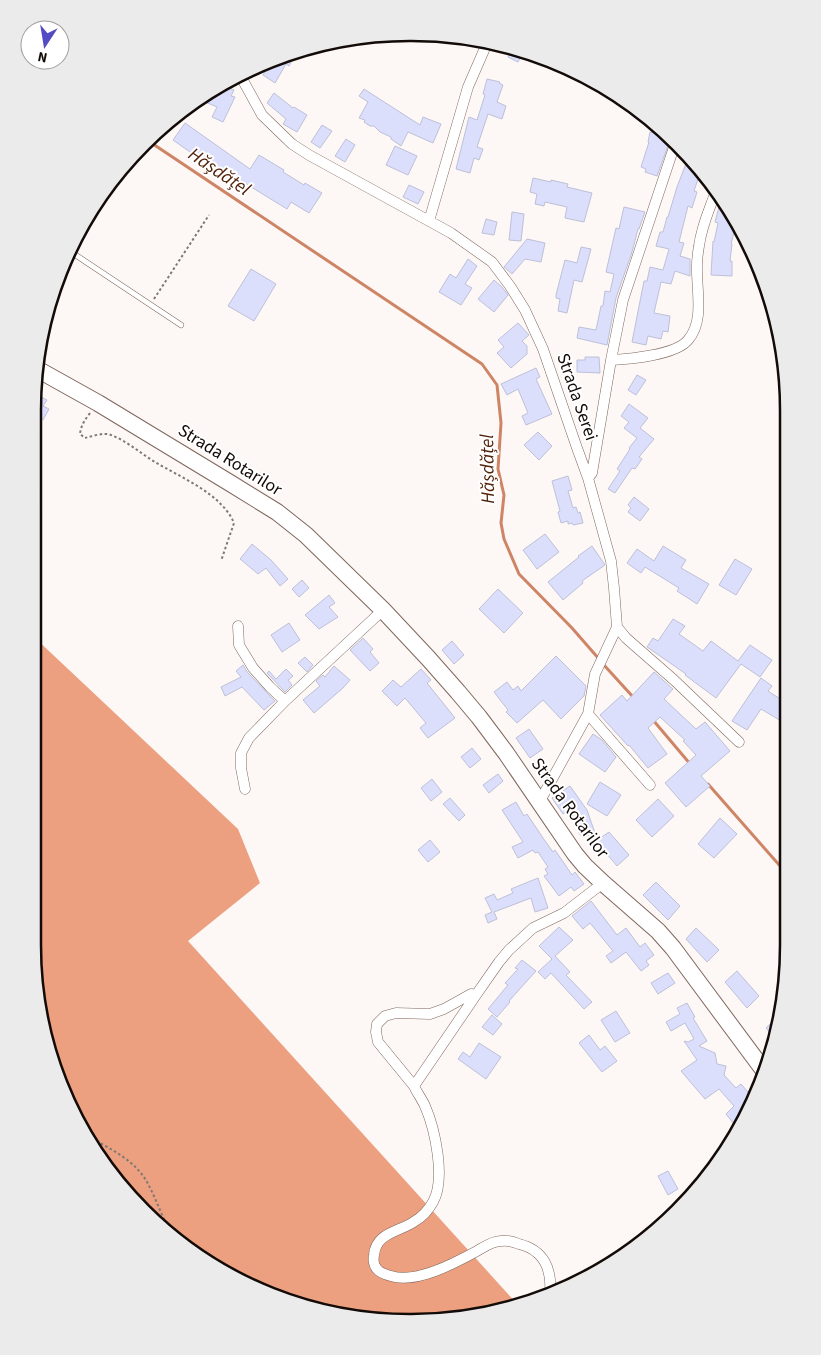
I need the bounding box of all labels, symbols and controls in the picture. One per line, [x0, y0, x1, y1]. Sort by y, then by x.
north arrow [20, 20, 70, 70]
text: N [36, 46, 49, 67]
water label: Hășdățel [182, 141, 256, 203]
street label: Strada Serei [550, 350, 604, 444]
street label: Strada Rotarilor [173, 418, 287, 502]
water label: Hășdățel [474, 434, 502, 504]
street label: Strada Rotarilor [525, 753, 615, 864]

